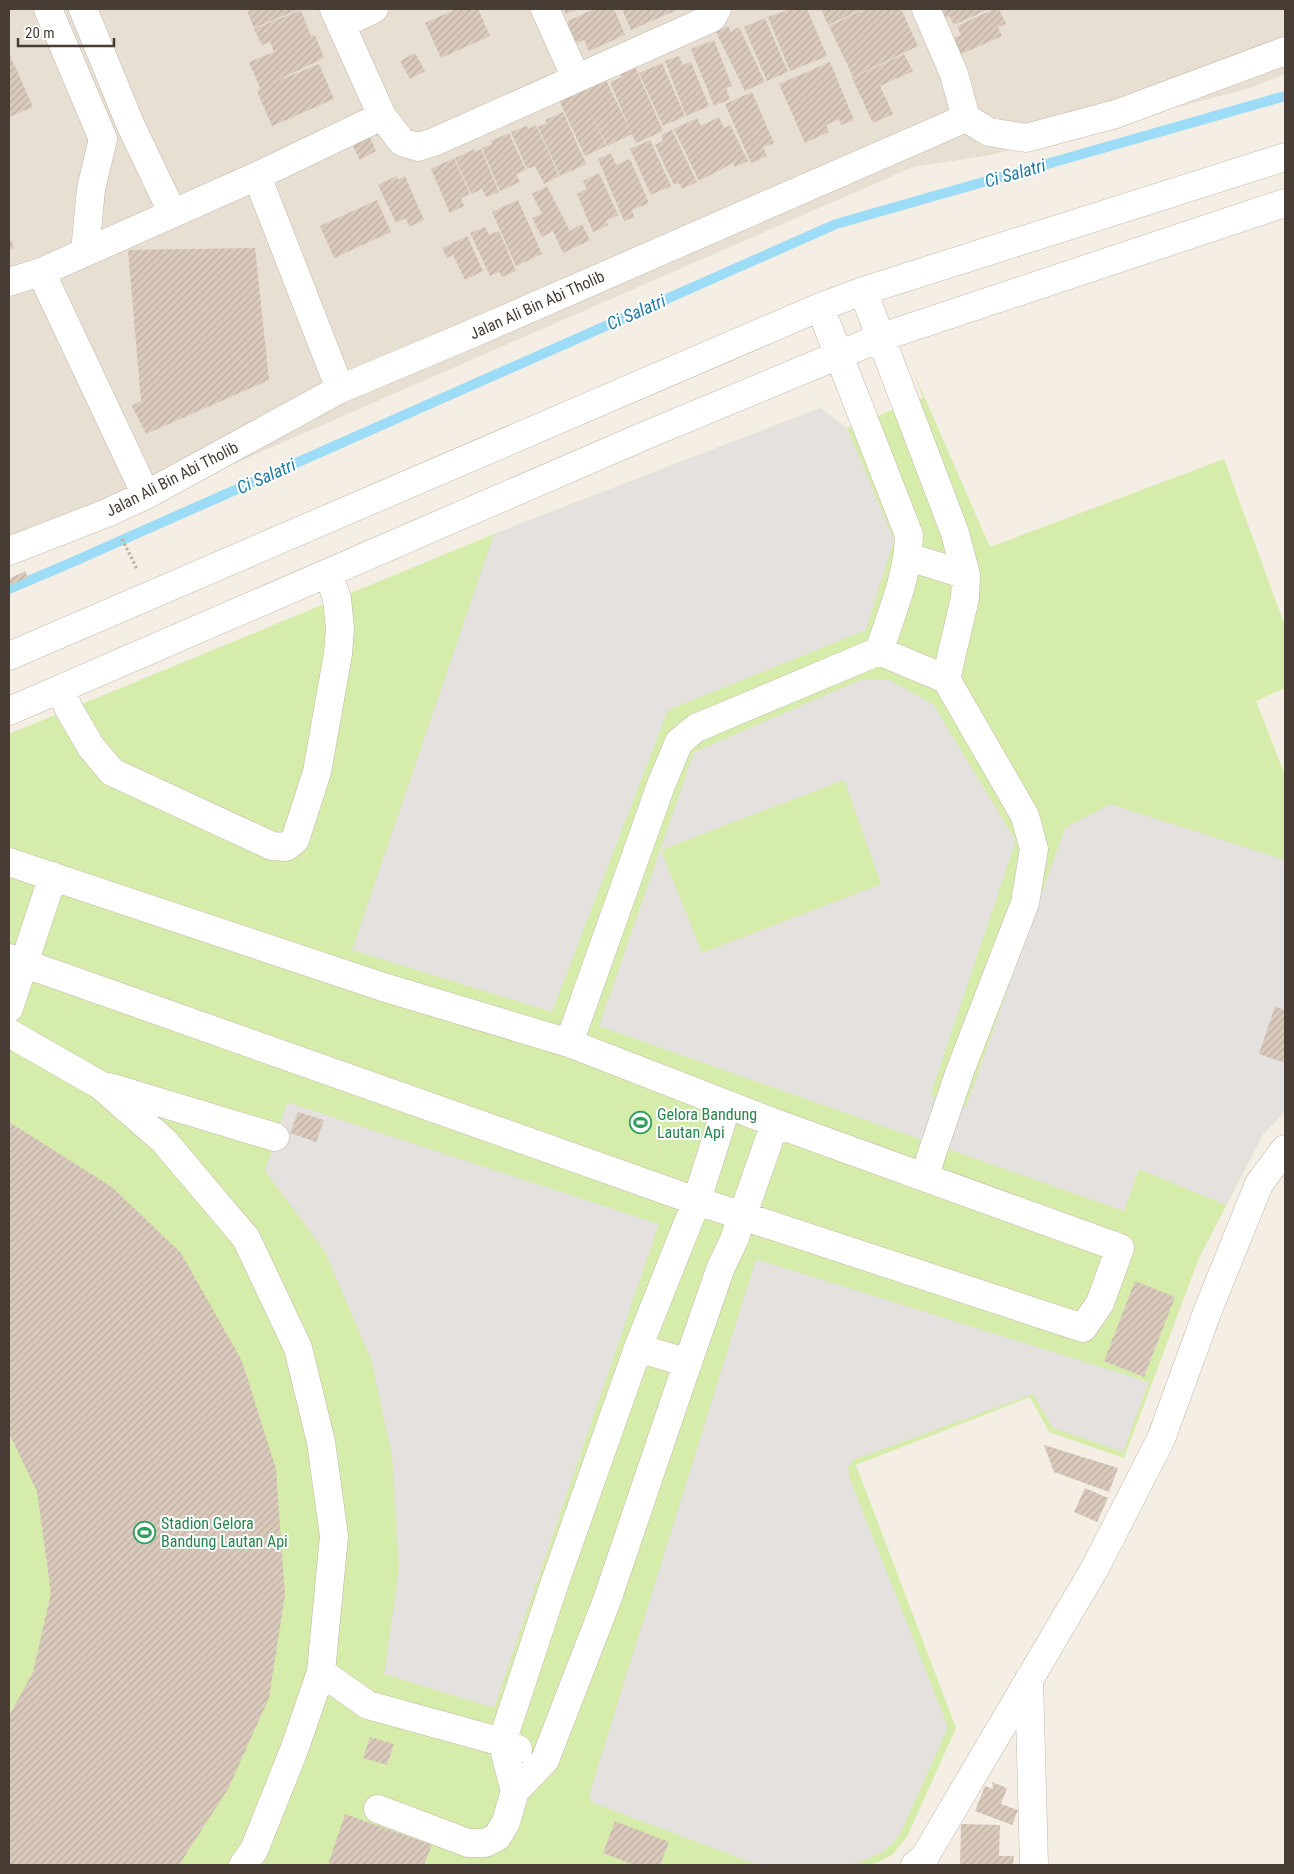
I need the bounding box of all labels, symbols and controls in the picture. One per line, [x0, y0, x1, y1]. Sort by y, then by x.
scale bar [18, 15, 114, 47]
text: 20 m [25, 24, 55, 42]
water label: Ci Salatri [982, 154, 1049, 192]
street label: Jalan Ali Bin Abi Tholib [467, 267, 608, 343]
water label: Ci Salatri [603, 289, 670, 334]
street label: Jalan Ali Bin Abi Tholib [103, 437, 241, 521]
water label: Ci Salatri [233, 453, 300, 498]
place label: Gelora Bandung Lautan Api [657, 1105, 757, 1142]
sports icon: Gelora Bandung Lautan Api [629, 1111, 653, 1135]
place label: Stadion Gelora Bandung Lautan Api [161, 1514, 288, 1551]
sports icon: Stadion Gelora Bandung Lautan Api [133, 1520, 157, 1544]

